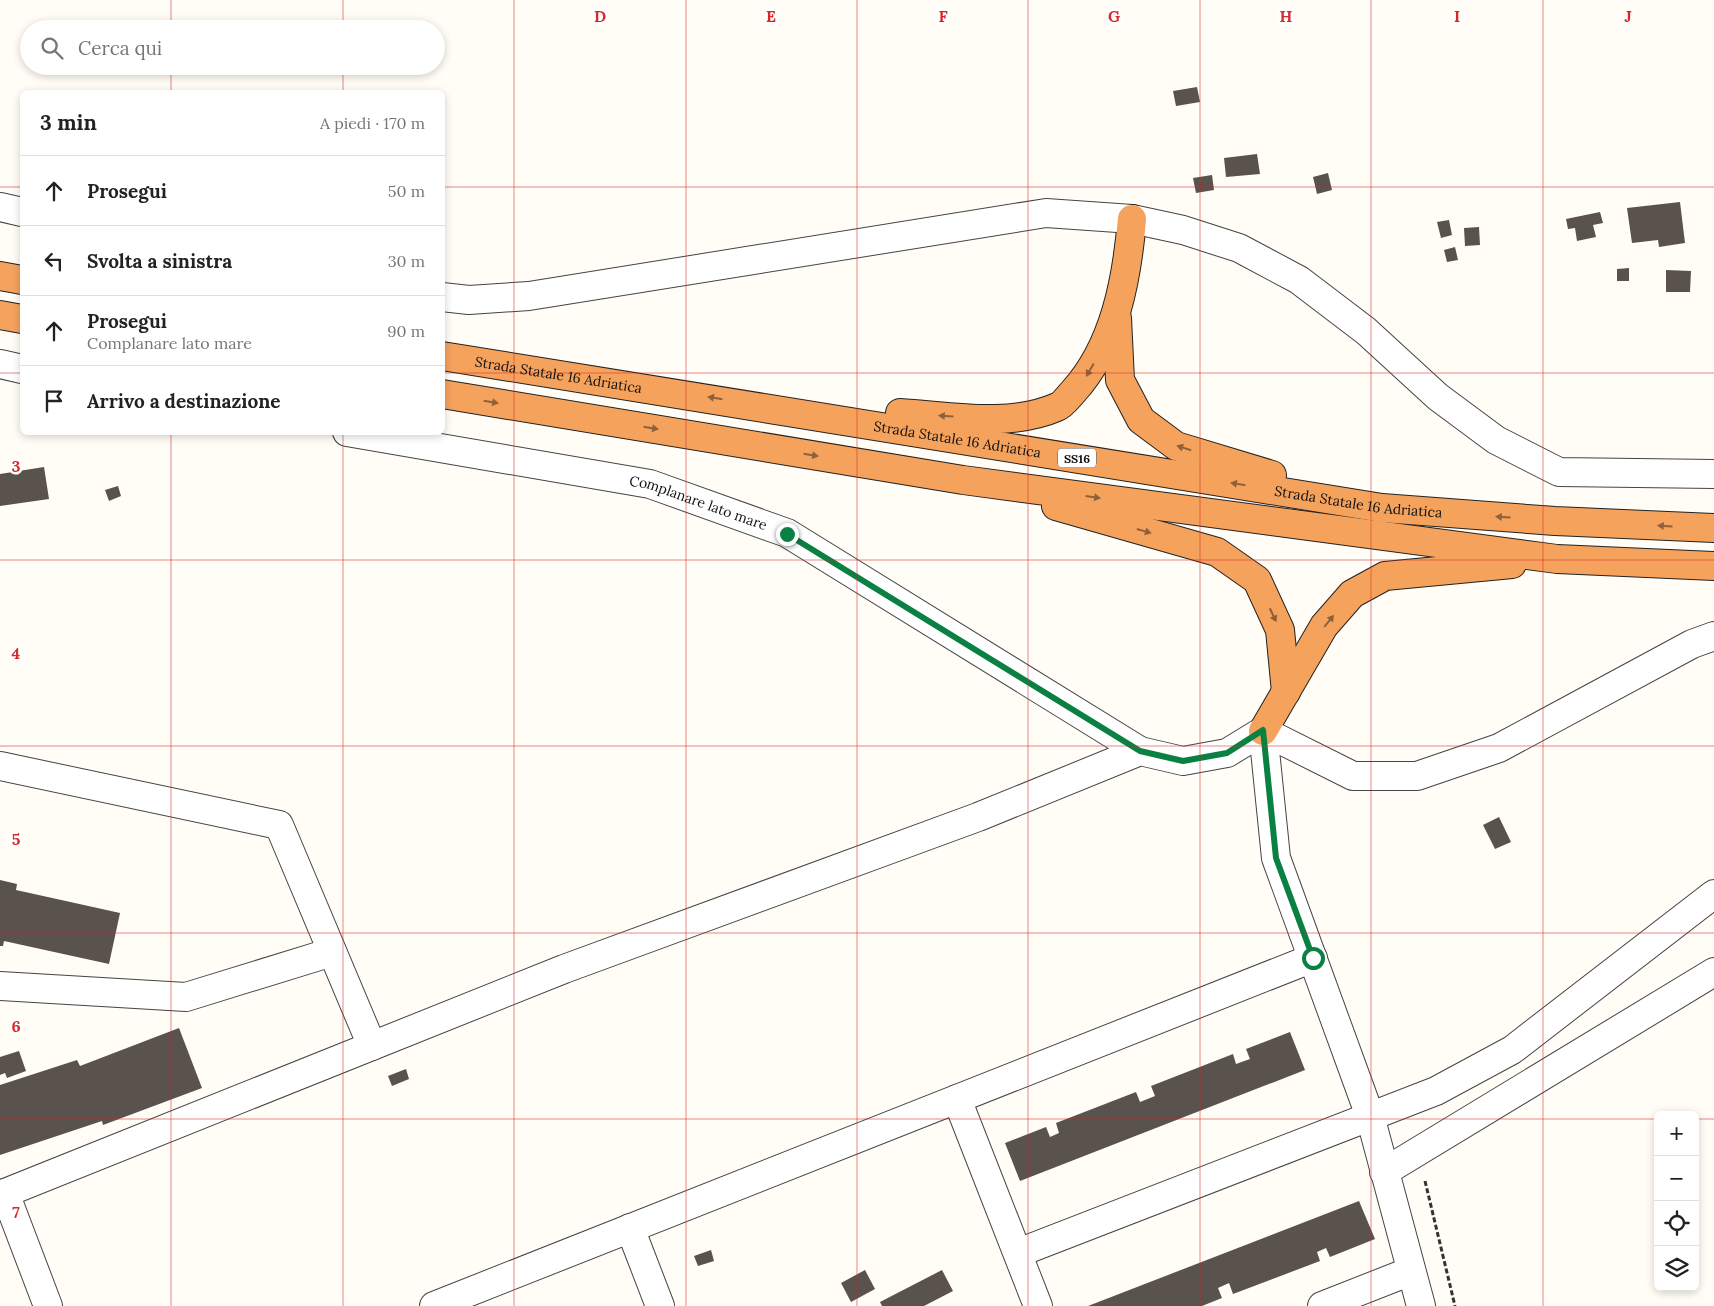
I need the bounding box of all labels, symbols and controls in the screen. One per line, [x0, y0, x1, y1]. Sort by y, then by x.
text: D [594, 6, 606, 26]
text: E [766, 6, 776, 26]
text: F [938, 6, 948, 26]
text: G [1108, 6, 1120, 26]
text: H [1280, 6, 1293, 26]
text: I [1454, 6, 1460, 26]
text: J [1624, 6, 1632, 26]
search box [20, 20, 445, 75]
icon: search [38, 34, 66, 62]
text: Cerca qui [78, 36, 162, 60]
text: 3 min [40, 109, 97, 136]
text: A piedi · 170 m [320, 113, 425, 133]
icon: ahead [40, 177, 68, 205]
text: Prosegui [87, 179, 167, 203]
text: 50 m [388, 181, 425, 201]
icon: left [40, 247, 68, 275]
text: Svolta a sinistra [87, 249, 232, 273]
text: 30 m [388, 251, 425, 271]
text: Prosegui [87, 309, 167, 333]
icon: ahead [40, 317, 68, 345]
text: 90 m [387, 321, 425, 341]
text: Complanare lato mare [87, 333, 252, 353]
street label: Strada Statale 16 Adriatica [474, 352, 643, 397]
one-way arrow [1085, 364, 1094, 377]
icon: arrive [40, 387, 68, 415]
text: Arrivo a destinazione [87, 389, 281, 413]
one-way arrow [706, 394, 722, 402]
one-way arrow [483, 398, 499, 406]
one-way arrow [938, 411, 954, 419]
street label: Strada Statale 16 Adriatica [872, 417, 1042, 462]
one-way arrow [643, 425, 659, 433]
one-way arrow [1176, 444, 1191, 452]
road number: SS16 [1058, 448, 1096, 468]
one-way arrow [804, 451, 820, 459]
text: 3 [12, 456, 21, 476]
street label: Complanare lato mare [628, 472, 770, 534]
one-way arrow [1229, 480, 1245, 488]
street label: Strada Statale 16 Adriatica [1273, 482, 1443, 522]
one-way arrow [1085, 493, 1101, 501]
one-way arrow [1495, 512, 1511, 520]
one-way arrow [1657, 521, 1673, 529]
route end [776, 523, 799, 546]
one-way arrow [1137, 528, 1152, 536]
one-way arrow [1269, 608, 1277, 622]
one-way arrow [1324, 615, 1335, 628]
text: 4 [12, 643, 21, 663]
text: 5 [12, 829, 21, 849]
route start [1302, 947, 1325, 970]
text: 6 [11, 1016, 21, 1036]
map controls [1654, 1111, 1699, 1291]
button: + [1654, 1111, 1699, 1156]
button: − [1654, 1156, 1699, 1201]
button: locate [1654, 1201, 1699, 1246]
text: 7 [12, 1202, 20, 1222]
button: layers [1654, 1246, 1699, 1291]

